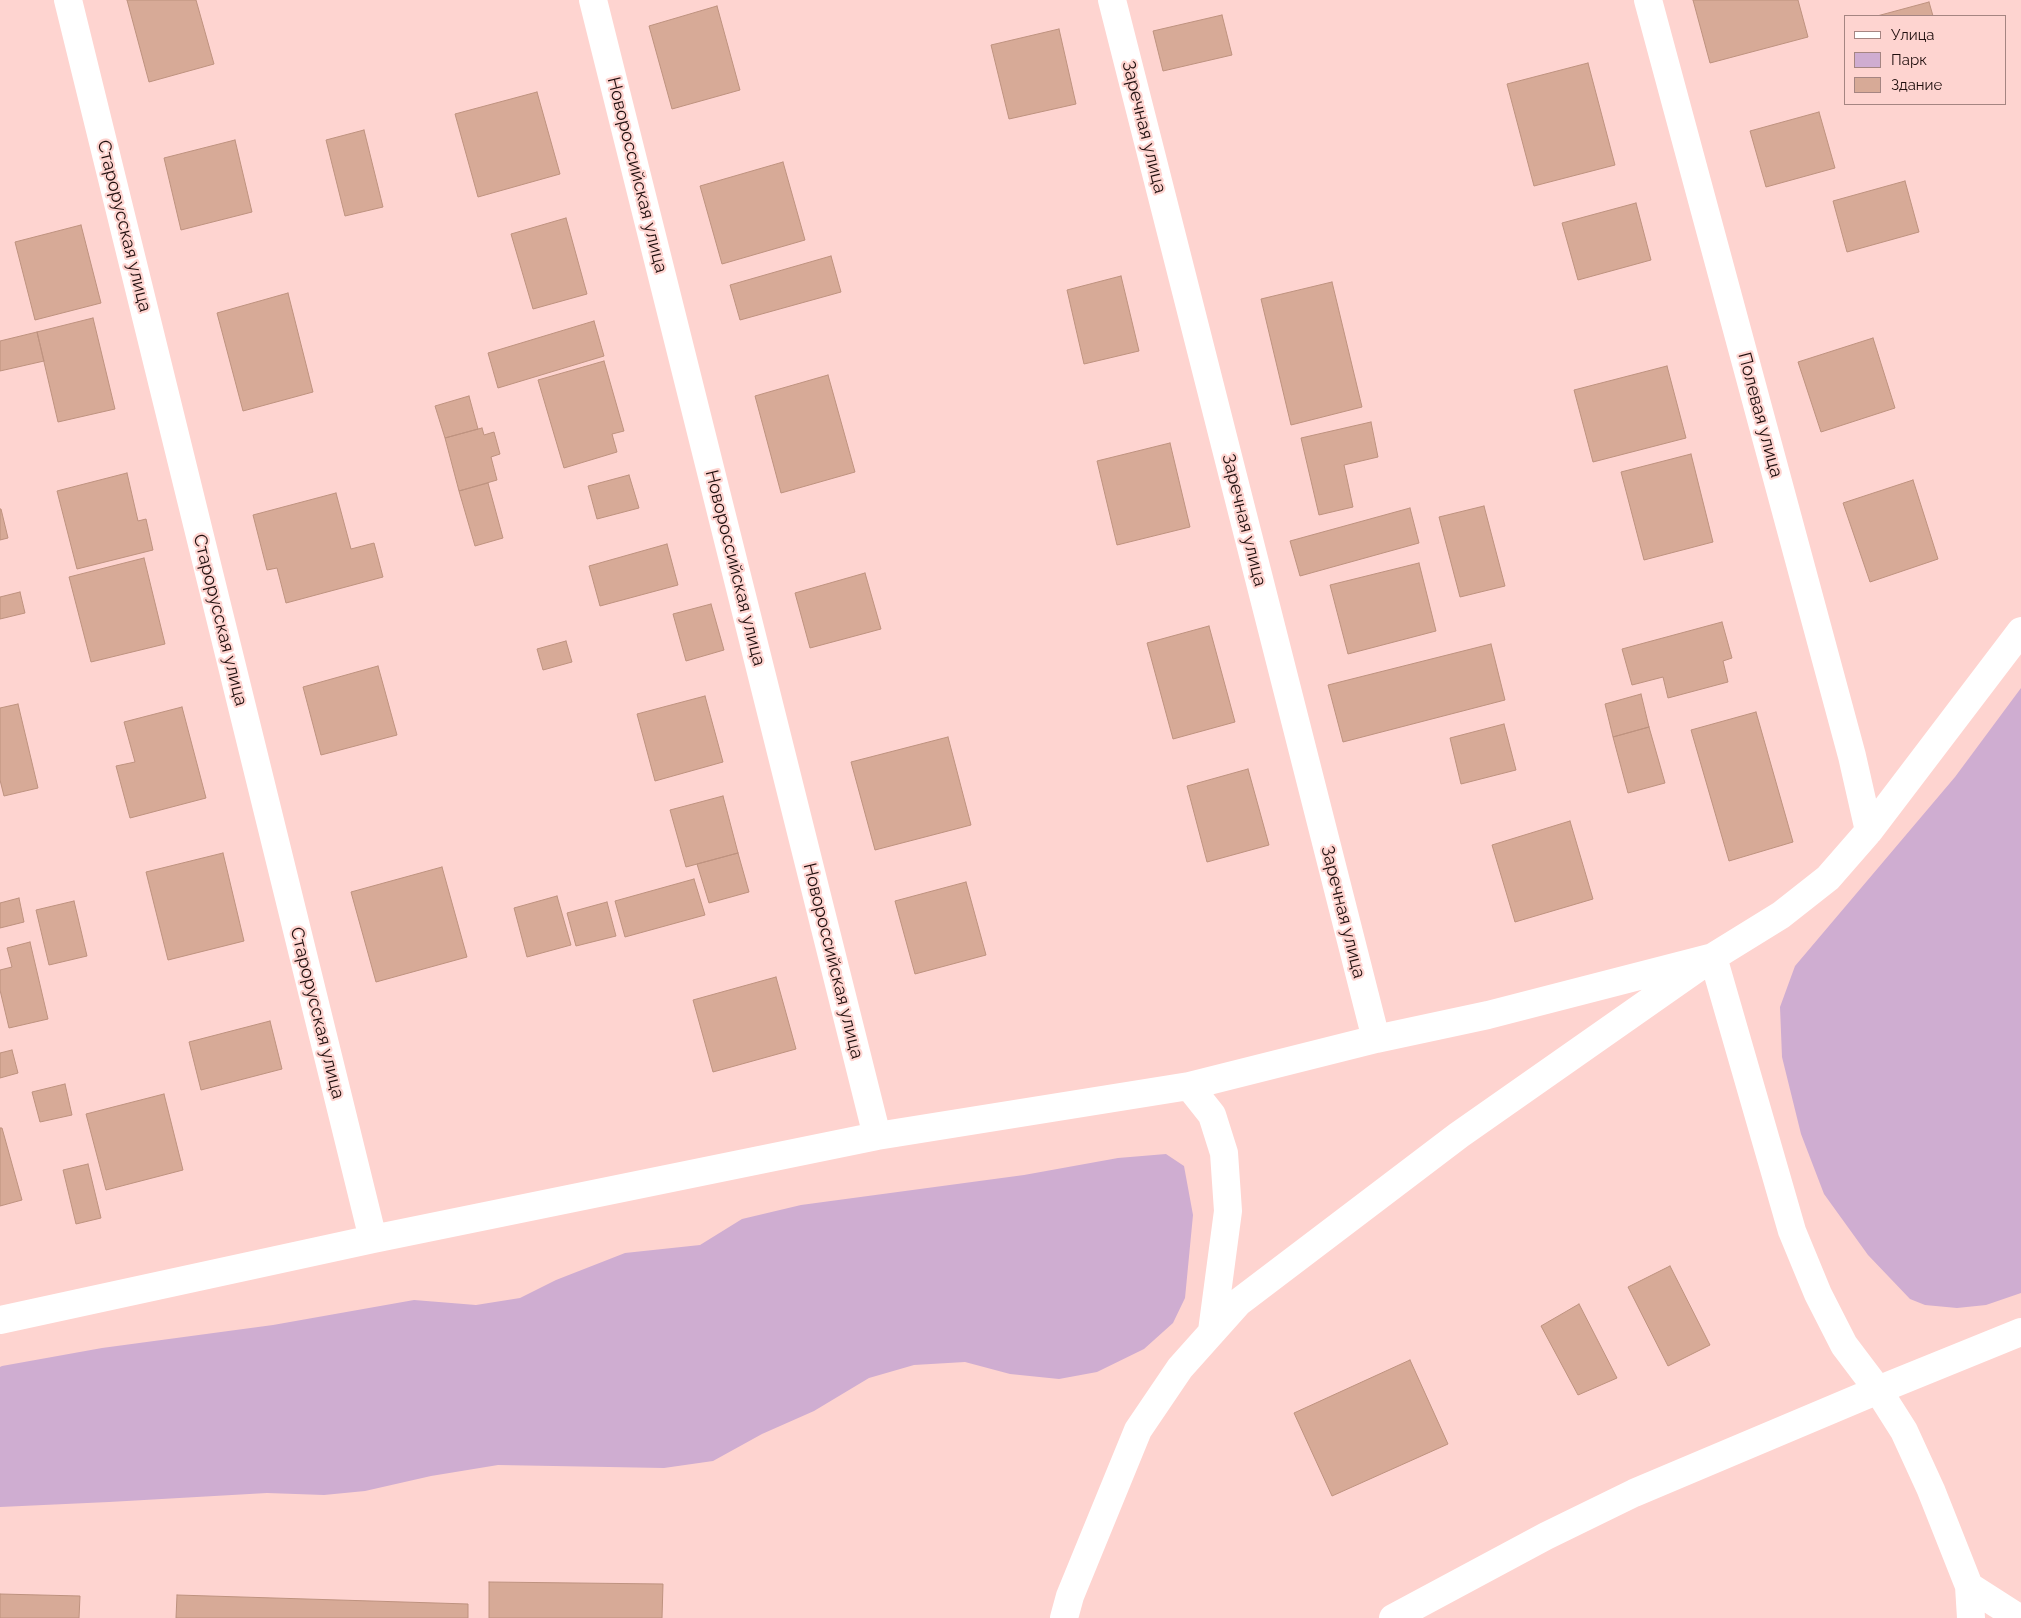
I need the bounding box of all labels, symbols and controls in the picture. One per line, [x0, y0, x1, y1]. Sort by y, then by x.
legend [1844, 15, 2006, 105]
text: Улица [1891, 26, 1935, 44]
text: Парк [1891, 51, 1927, 69]
street label: Заречная улица [1117, 59, 1171, 195]
street label: Новороссийская улица [602, 75, 672, 275]
text: Здание [1891, 76, 1942, 94]
street label: Старорусская улица [92, 138, 156, 314]
street label: Полевая улица [1733, 350, 1787, 480]
street label: Заречная улица [1217, 452, 1271, 588]
street label: Новороссийская улица [700, 468, 770, 668]
street label: Старорусская улица [188, 532, 252, 708]
street label: Заречная улица [1316, 844, 1370, 980]
street label: Новороссийская улица [798, 861, 868, 1061]
street label: Старорусская улица [285, 925, 349, 1101]

